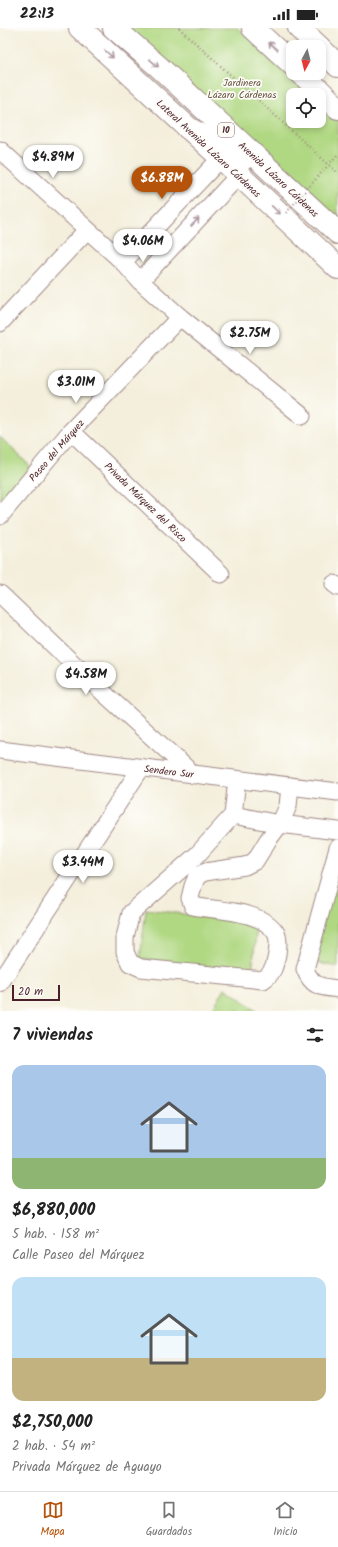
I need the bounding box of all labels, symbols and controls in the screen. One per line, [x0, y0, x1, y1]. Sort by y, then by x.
text: 22:13 [20, 2, 54, 26]
north arrow [286, 40, 326, 80]
map controls [286, 40, 326, 128]
one-way arrow [268, 42, 278, 51]
one-way arrow [104, 49, 114, 59]
one-way arrow [149, 58, 159, 68]
park label: Jardinera Lázaro Cárdenas [208, 75, 277, 103]
button: locate [286, 88, 326, 128]
street label: Lateral Avenida Lázaro Cárdenas [152, 96, 265, 202]
road number: 10 [218, 123, 234, 137]
street label: Avenida Lázaro Cárdenas [234, 138, 323, 222]
pin: $4.89M [20, 145, 86, 179]
text: $4.89M [32, 147, 74, 168]
pin: $6.88M [129, 166, 195, 200]
text: $6.88M [141, 168, 184, 189]
one-way arrow [271, 205, 281, 215]
one-way arrow [191, 217, 200, 227]
pin: $4.06M [110, 229, 176, 263]
text: $4.06M [122, 231, 164, 252]
pin: $2.75M [217, 321, 283, 355]
text: $2.75M [230, 323, 270, 344]
pin: $3.01M [43, 370, 109, 404]
text: $3.01M [57, 372, 95, 393]
street label: Paseo del Márquez [25, 416, 89, 485]
street label: Privada Márquez del Risco [100, 459, 191, 547]
pin: $4.58M [53, 662, 119, 696]
text: $4.58M [65, 664, 107, 685]
street label: Sendero Sur [143, 761, 195, 783]
pin: $3.44M [50, 850, 116, 884]
text: $3.44M [62, 852, 104, 873]
scale bar [12, 983, 60, 1002]
text: 20 m [18, 983, 43, 1001]
text: 7 viviendas [12, 1022, 93, 1049]
icon: filters [304, 1024, 326, 1046]
icon: home [133, 1091, 205, 1163]
text: $6,880,000 [12, 1197, 95, 1224]
text: 5 hab. · 158 m² [12, 1224, 99, 1245]
text: Calle Paseo del Márquez [12, 1245, 144, 1266]
icon: home [133, 1303, 205, 1375]
text: $2,750,000 [12, 1409, 92, 1436]
text: 2 hab. · 54 m² [12, 1436, 95, 1457]
text: Privada Márquez de Aguayo [12, 1457, 162, 1478]
tab: Mapa [40, 1499, 65, 1541]
tab: Guardados [146, 1499, 192, 1541]
tab: Inicio [273, 1499, 298, 1541]

